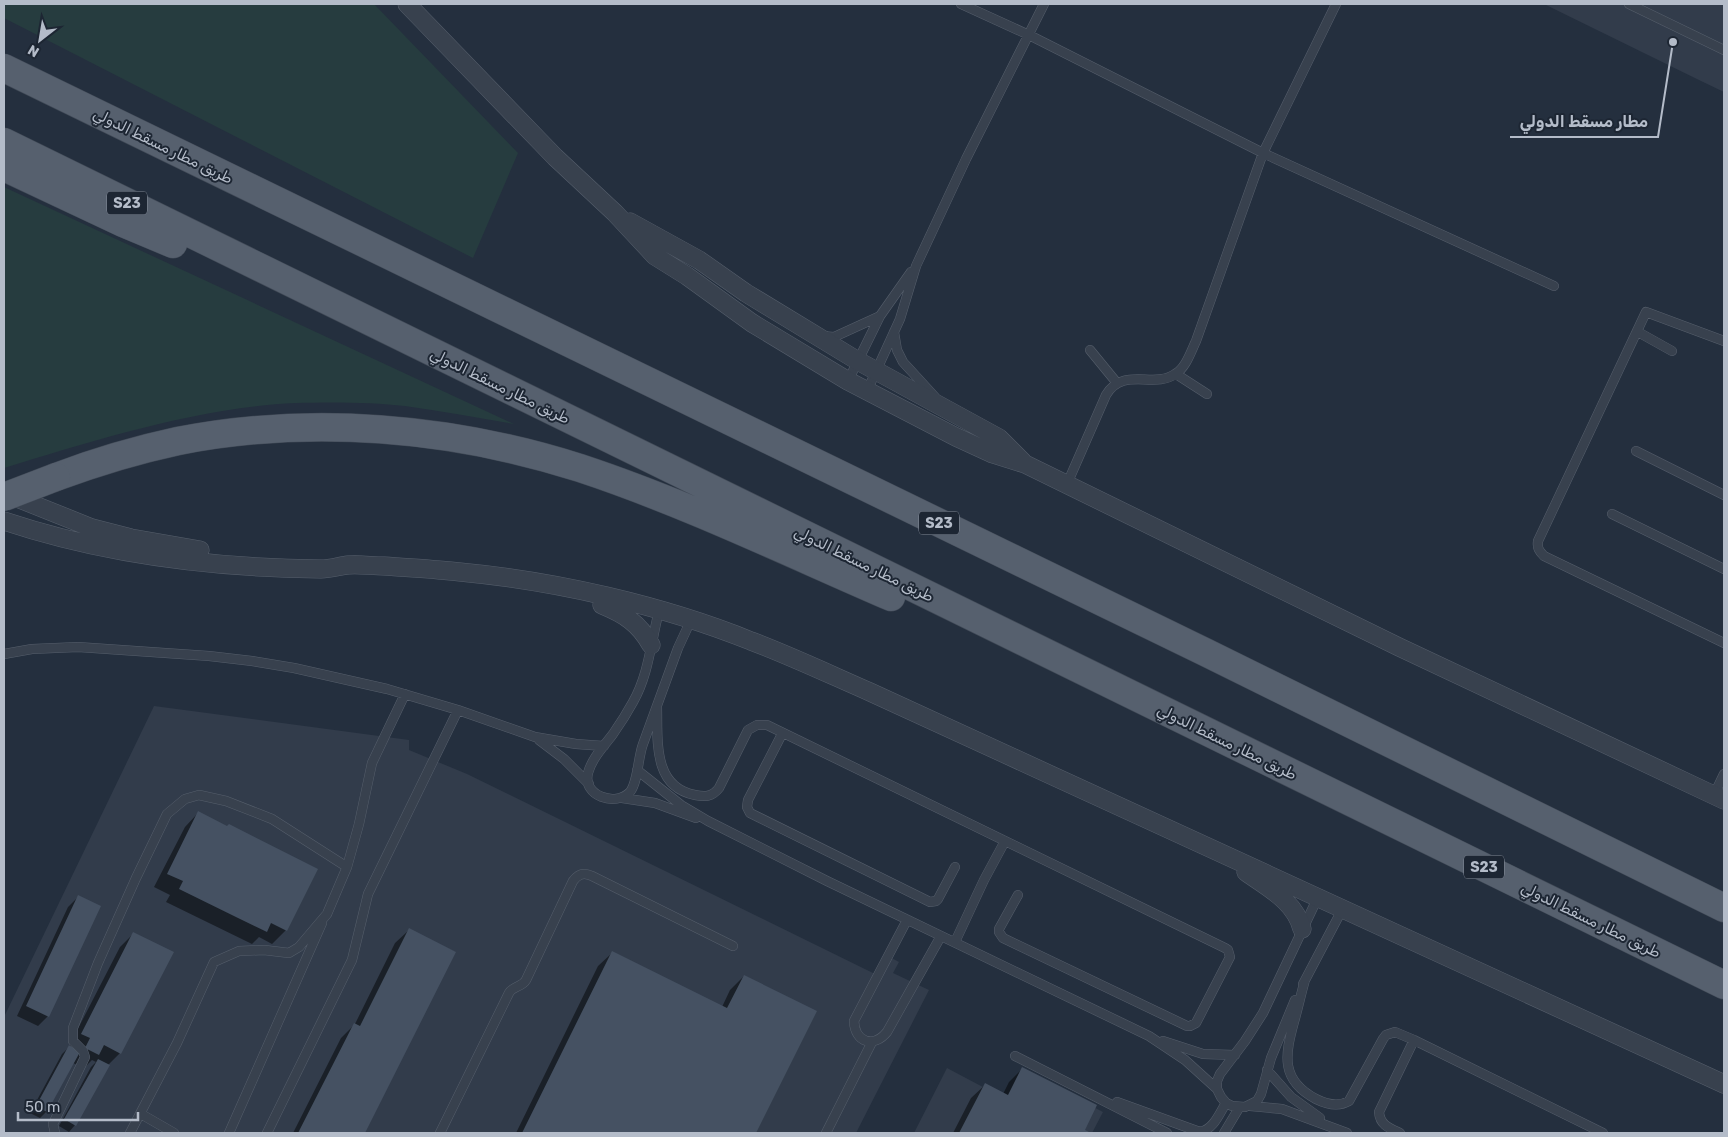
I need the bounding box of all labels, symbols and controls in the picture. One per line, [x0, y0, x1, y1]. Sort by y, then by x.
north arrow [15, 15, 65, 65]
text: N [25, 41, 42, 61]
street label: طريق مطار مسقط الدولي [89, 104, 236, 190]
callout: مطار مسقط الدولي [1510, 106, 1658, 137]
text: مطار مسقط الدولي [1520, 112, 1648, 134]
road number: S23 [107, 192, 147, 214]
street label: طريق مطار مسقط الدولي [426, 344, 573, 430]
road number: S23 [919, 512, 959, 534]
street label: طريق مطار مسقط الدولي [790, 522, 937, 608]
street label: طريق مطار مسقط الدولي [1153, 700, 1300, 786]
road number: S23 [1464, 856, 1504, 879]
street label: طريق مطار مسقط الدولي [1517, 878, 1664, 964]
scale bar [18, 1090, 138, 1122]
text: 50 m [25, 1098, 60, 1116]

